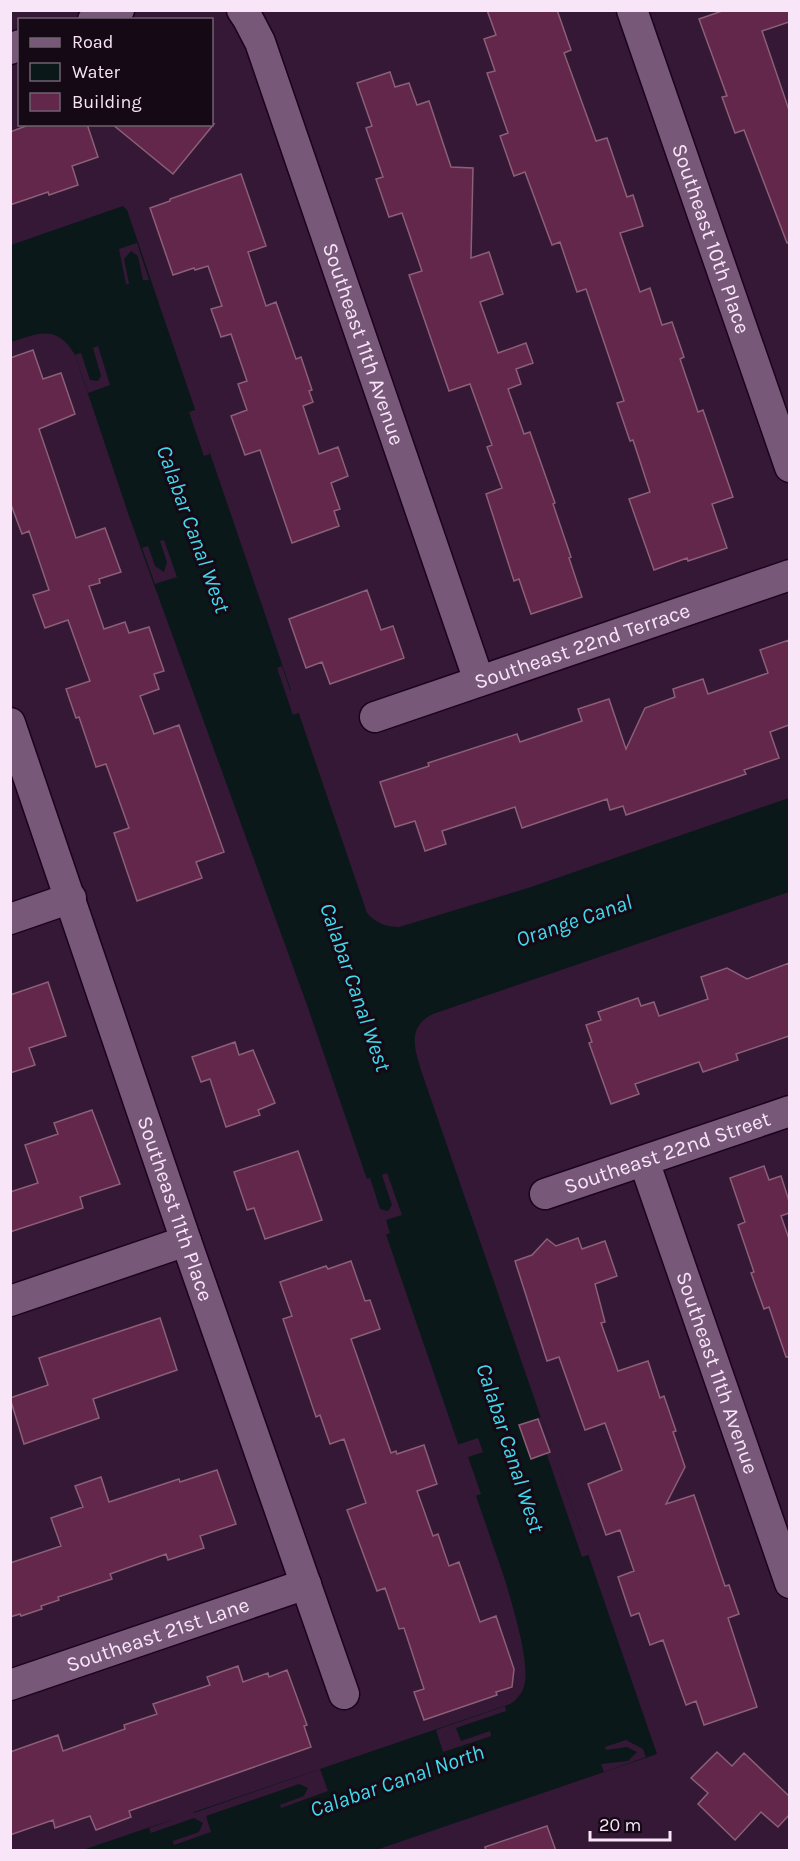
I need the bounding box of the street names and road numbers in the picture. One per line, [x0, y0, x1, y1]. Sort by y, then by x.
street label: Southeast 10th Place [667, 140, 755, 337]
street label: Southeast 11th Avenue [318, 240, 409, 448]
street label: Southeast 22nd Terrace [471, 598, 693, 694]
street label: Southeast 22nd Street [561, 1107, 773, 1199]
street label: Southeast 11th Place [132, 1113, 218, 1304]
street label: Southeast 11th Avenue [671, 1268, 763, 1477]
street label: Southeast 21st Lane [63, 1592, 252, 1677]

